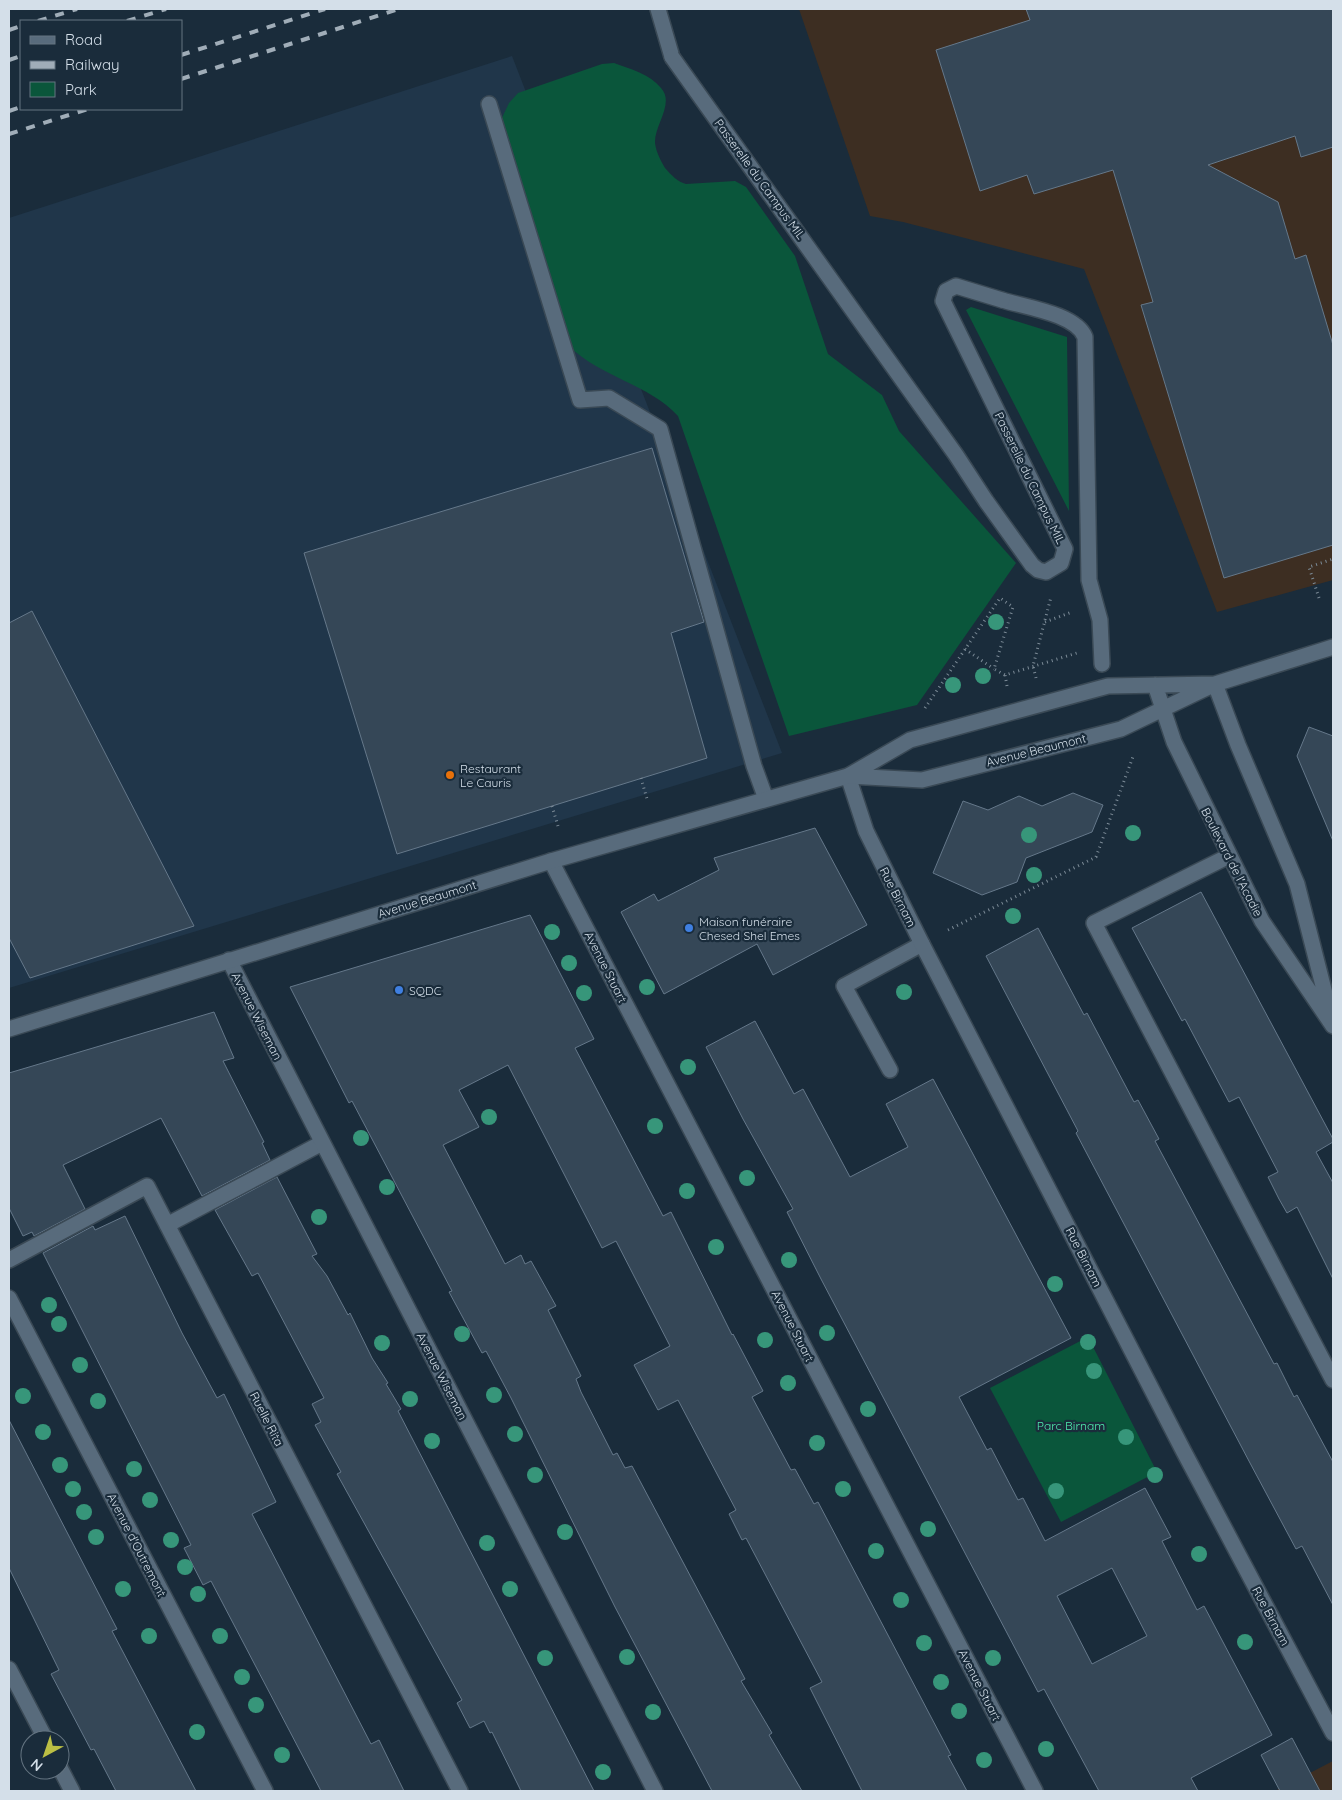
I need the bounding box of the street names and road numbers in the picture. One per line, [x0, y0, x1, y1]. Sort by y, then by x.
street label: Passerelle du Campus MIL [711, 116, 809, 243]
street label: Passerelle du Campus MIL [991, 410, 1069, 547]
street label: Avenue Beaumont [985, 730, 1087, 770]
street label: Boulevard de l'Acadie [1198, 805, 1266, 919]
street label: Rue Birnam [877, 865, 919, 929]
street label: Avenue Beaumont [376, 877, 478, 921]
street label: Avenue Stuart [582, 929, 630, 1005]
street label: Avenue Wiseman [229, 970, 285, 1062]
street label: Rue Birnam [1063, 1225, 1105, 1289]
street label: Avenue Stuart [769, 1288, 817, 1364]
street label: Avenue Wiseman [414, 1330, 470, 1422]
street label: Ruelle Rita [247, 1389, 287, 1449]
street label: Avenue d'Outremont [104, 1491, 170, 1599]
street label: Rue Birnam [1249, 1584, 1293, 1648]
street label: Avenue Stuart [956, 1647, 1004, 1723]

